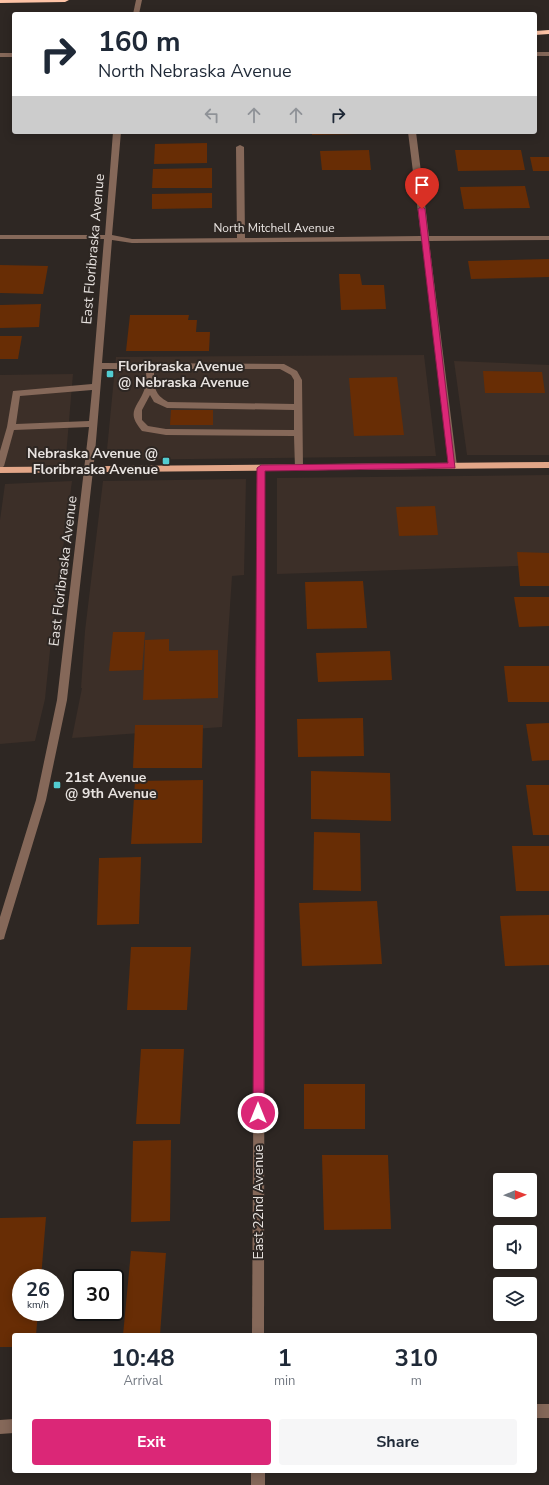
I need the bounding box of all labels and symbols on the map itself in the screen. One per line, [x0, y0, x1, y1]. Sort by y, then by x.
pin [405, 168, 439, 209]
street label: East Floribraska Avenue [77, 173, 109, 325]
street label: North Mitchell Avenue [213, 220, 335, 236]
place label: Floribraska Avenue @ Nebraska Avenue [118, 357, 249, 392]
marker: Floribraska Avenue @ Nebraska Avenue [105, 369, 115, 379]
place label: Nebraska Avenue @ Floribraska Avenue [27, 444, 158, 479]
marker: Nebraska Avenue @ Floribraska Avenue [161, 456, 171, 466]
street label: East Floribraska Avenue [44, 495, 82, 647]
place label: 21st Avenue @ 9th Avenue [65, 768, 157, 803]
marker: 21st Avenue @ 9th Avenue [52, 780, 62, 790]
position arrow [237, 1092, 279, 1134]
street label: East 22nd Avenue [249, 1145, 268, 1259]
north arrow [493, 1173, 537, 1217]
speed limit sign: 30 [72, 1269, 124, 1321]

